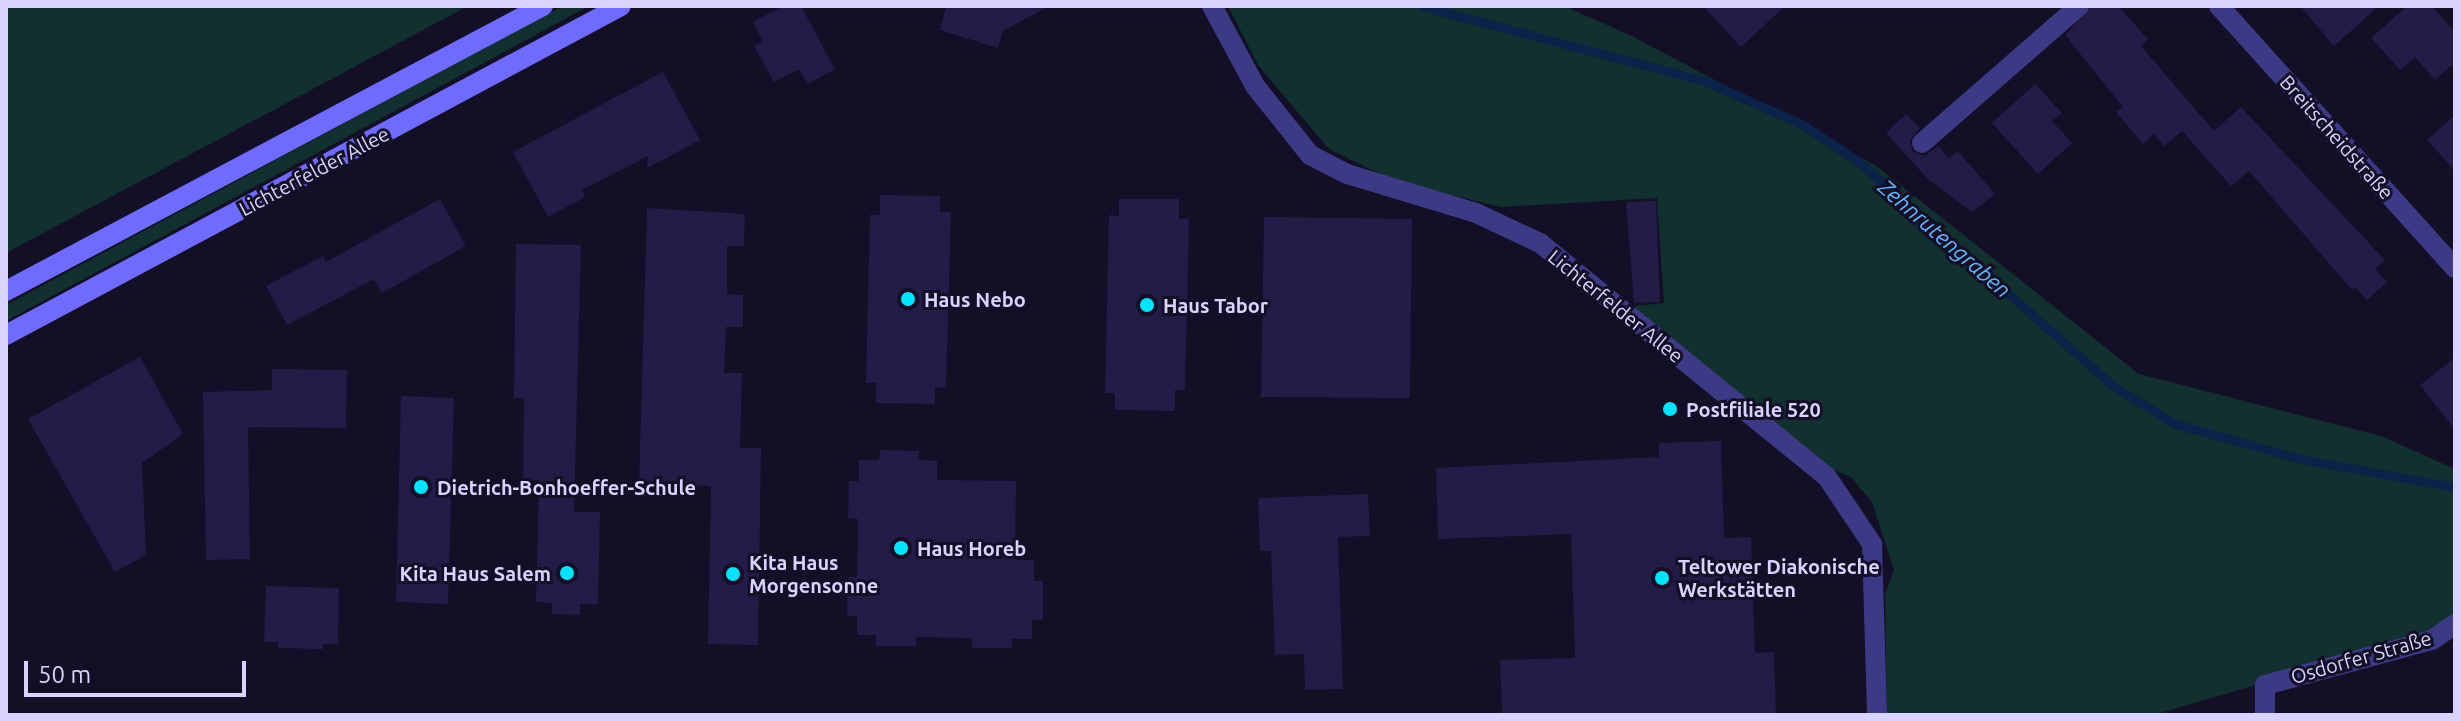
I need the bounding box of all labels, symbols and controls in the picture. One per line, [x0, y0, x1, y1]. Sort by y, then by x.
street label: Breitscheidstraße [2275, 70, 2399, 204]
street label: Lichterfelder Allee [235, 121, 393, 221]
water label: Zehnrutengraben [1873, 173, 2017, 303]
street label: Lichterfelder Allee [1544, 244, 1688, 368]
place label: Haus Nebo [924, 287, 1026, 311]
marker: Haus Nebo [899, 290, 917, 308]
place label: Haus Tabor [1163, 293, 1268, 317]
marker: Haus Tabor [1138, 296, 1156, 314]
place label: Postfiliale 520 [1686, 397, 1821, 421]
marker: Postfiliale 520 [1661, 400, 1679, 418]
place label: Dietrich-Bonhoeffer-Schule [437, 475, 696, 499]
marker: Dietrich-Bonhoeffer-Schule [412, 478, 430, 496]
place label: Haus Horeb [917, 536, 1026, 560]
marker: Haus Horeb [892, 539, 910, 557]
place label: Kita Haus Morgensonne [749, 550, 878, 597]
place label: Teltower Diakonische Werkstätten [1678, 554, 1880, 601]
place label: Kita Haus Salem [400, 561, 551, 585]
marker: Kita Haus Salem [558, 564, 576, 582]
marker: Kita Haus Morgensonne [724, 565, 742, 583]
marker: Teltower Diakonische Werkstätten [1653, 569, 1671, 587]
street label: Osdorfer Straße [2288, 625, 2434, 689]
scale bar [28, 645, 250, 695]
text: 50 m [38, 661, 91, 688]

